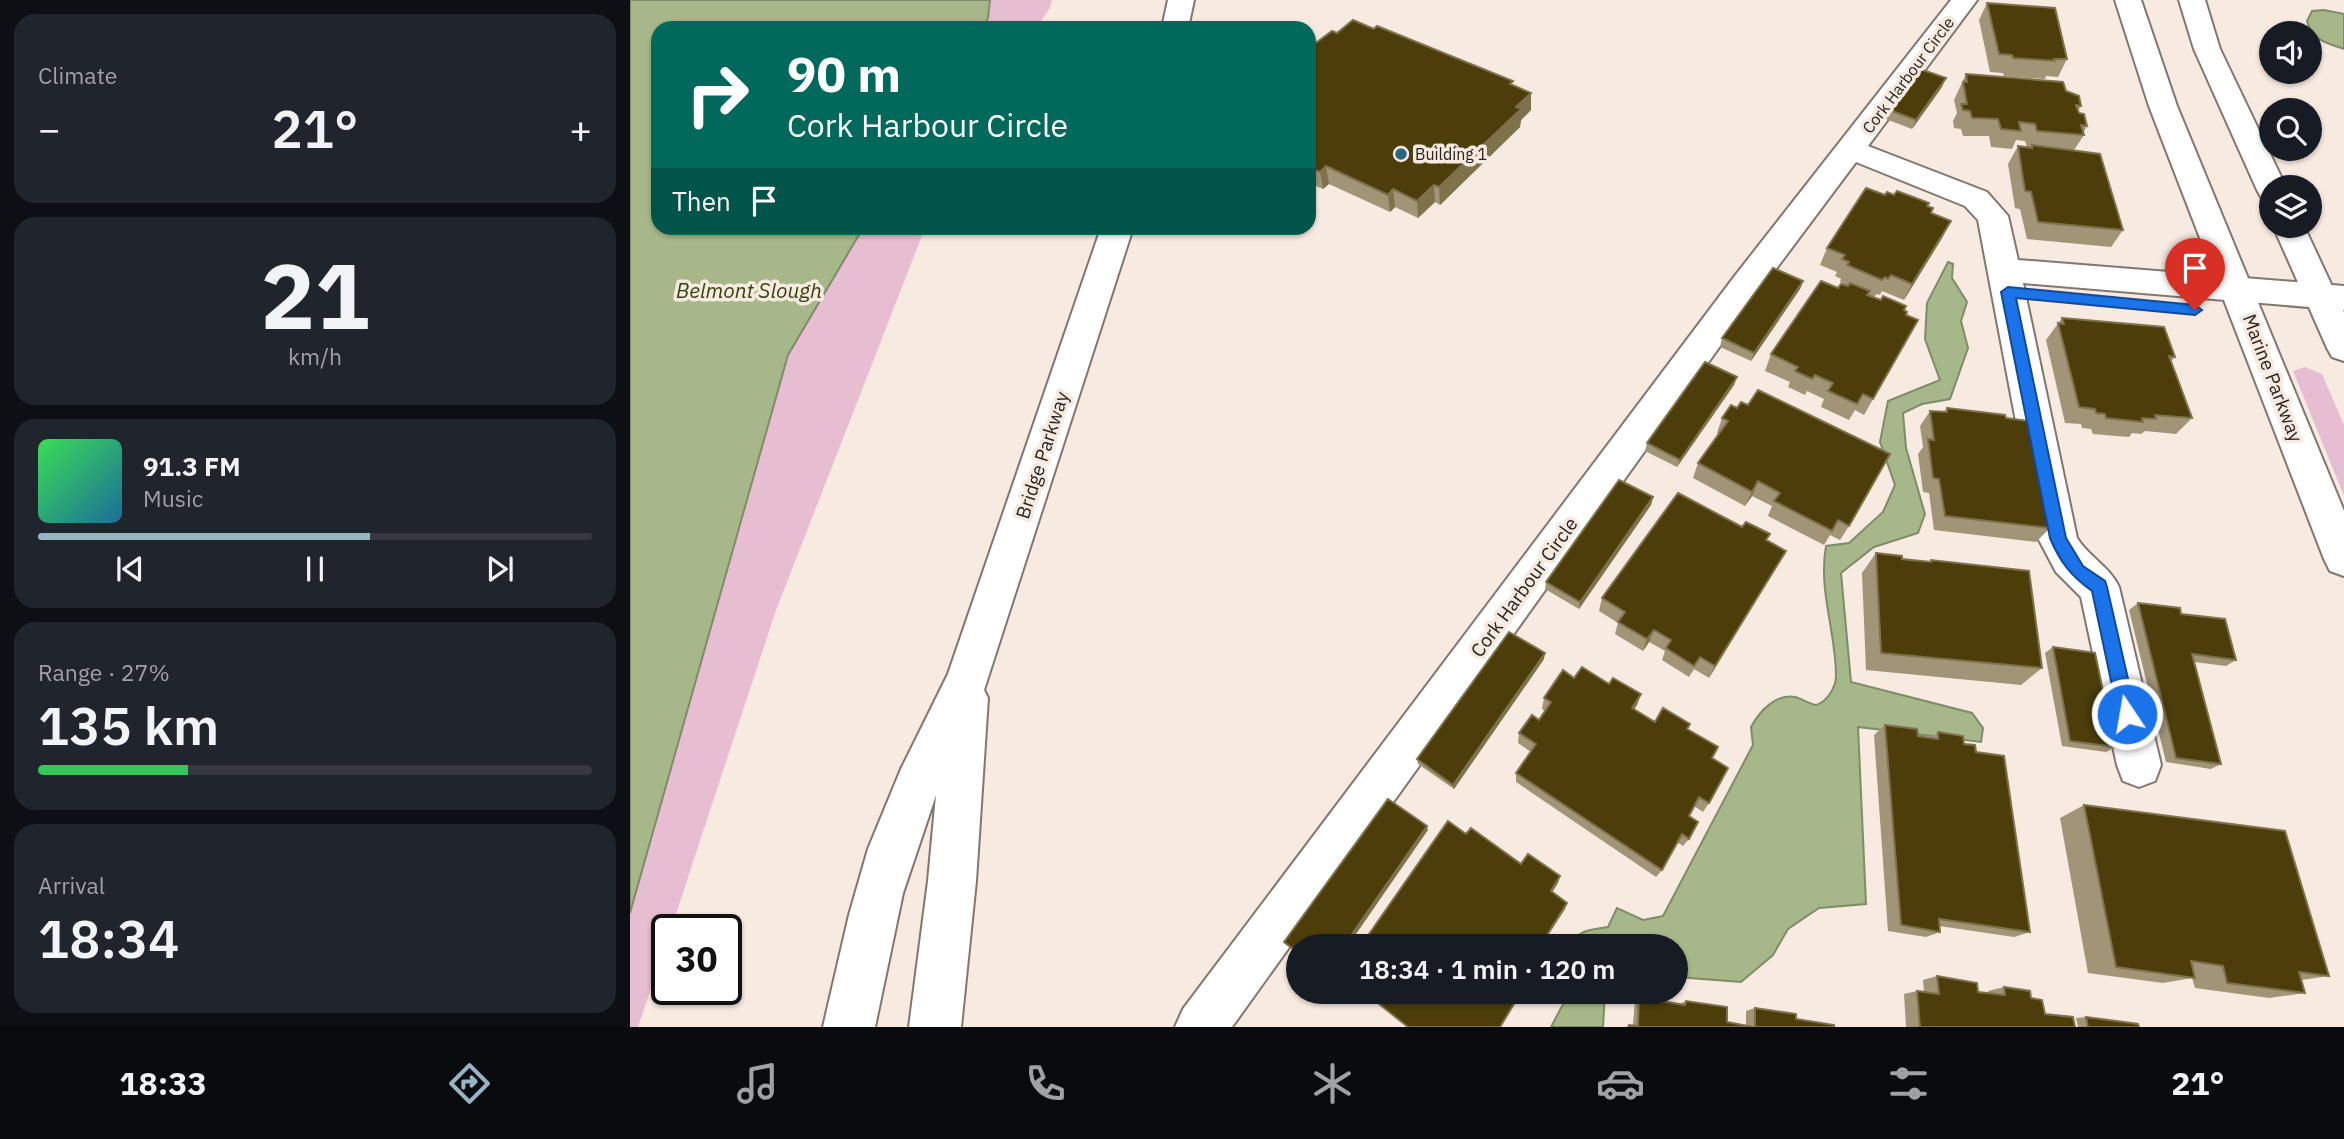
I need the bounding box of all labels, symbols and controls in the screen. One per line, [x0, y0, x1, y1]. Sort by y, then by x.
street label: Cork Harbour Circle [1858, 13, 1958, 137]
map controls [2259, 21, 2322, 238]
button: sound [2259, 21, 2322, 84]
text: 90 m [787, 42, 901, 105]
icon: right [672, 49, 763, 140]
text: Climate [38, 60, 117, 90]
text: 21° [272, 95, 358, 162]
button: search [2259, 98, 2322, 161]
text: − [38, 104, 61, 153]
text: + [569, 104, 592, 153]
text: Cork Harbour Circle [787, 104, 1068, 146]
place label: Building 1 [1415, 144, 1487, 164]
marker: Building 1 [1393, 146, 1409, 162]
button: layers [2259, 175, 2322, 238]
icon: arrive [745, 182, 783, 220]
text: Then [672, 184, 731, 218]
text: 21 [260, 236, 370, 354]
pin [2165, 238, 2225, 310]
icon: arrive [2176, 249, 2214, 287]
water label: Belmont Slough [676, 276, 822, 304]
street label: Marine Parkway [2238, 310, 2309, 446]
text: km/h [288, 341, 342, 371]
street label: Bridge Parkway [1010, 388, 1074, 522]
text: 91.3 FM [143, 449, 241, 483]
text: Music [143, 483, 203, 513]
street label: Cork Harbour Circle [1465, 512, 1583, 662]
icon: previous [111, 550, 149, 588]
icon: pause [296, 550, 334, 588]
icon: next [481, 550, 519, 588]
text: Range · 27% [38, 657, 170, 687]
position arrow [2090, 677, 2164, 751]
text: 135 km [38, 692, 219, 759]
text: Arrival [38, 870, 105, 900]
text: 18:34 [38, 905, 179, 972]
speed limit sign: 30 [651, 914, 742, 1005]
text: 18:34 · 1 min · 120 m [1359, 952, 1615, 986]
icon: directions [445, 1059, 494, 1108]
icon: music [733, 1059, 782, 1108]
icon: phone [1021, 1059, 1070, 1108]
icon: climate [1308, 1059, 1357, 1108]
icon: car [1596, 1059, 1645, 1108]
icon: filters [1884, 1059, 1933, 1108]
text: 18:33 [119, 1062, 207, 1104]
text: 21° [2171, 1062, 2225, 1104]

